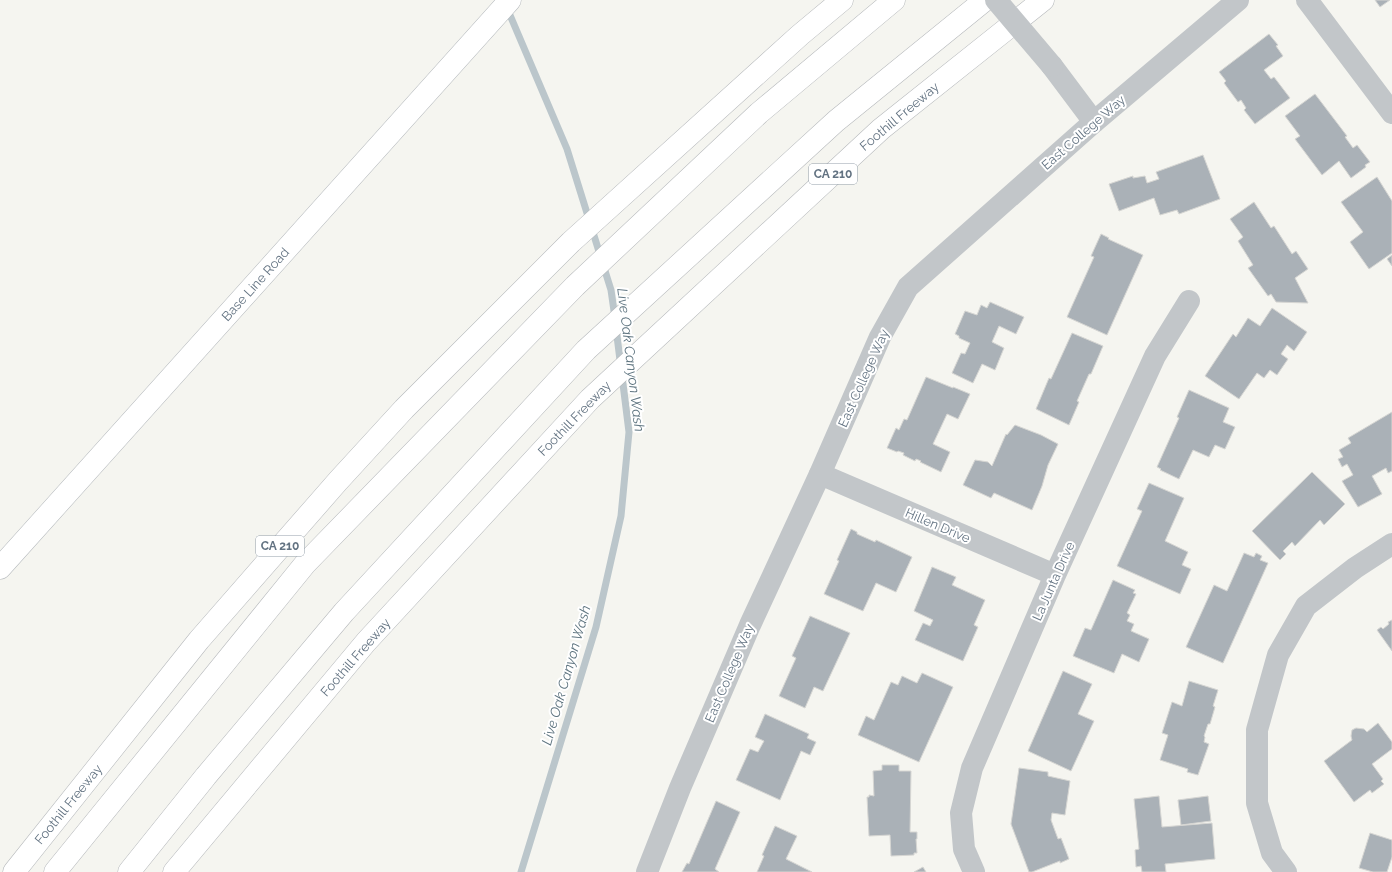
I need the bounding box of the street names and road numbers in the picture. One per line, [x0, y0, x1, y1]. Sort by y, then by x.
street label: Foothill Freeway [857, 79, 942, 154]
street label: East College Way [1039, 92, 1128, 173]
road number: CA 210 [809, 164, 857, 184]
street label: Base Line Road [219, 245, 292, 324]
street label: East College Way [835, 327, 892, 430]
street label: Foothill Freeway [535, 378, 614, 459]
street label: Hillen Drive [903, 505, 973, 546]
road number: CA 210 [256, 536, 304, 556]
street label: La Junta Drive [1029, 539, 1078, 623]
street label: Foothill Freeway [317, 615, 393, 699]
street label: East College Way [702, 622, 757, 725]
street label: Foothill Freeway [32, 761, 105, 847]

